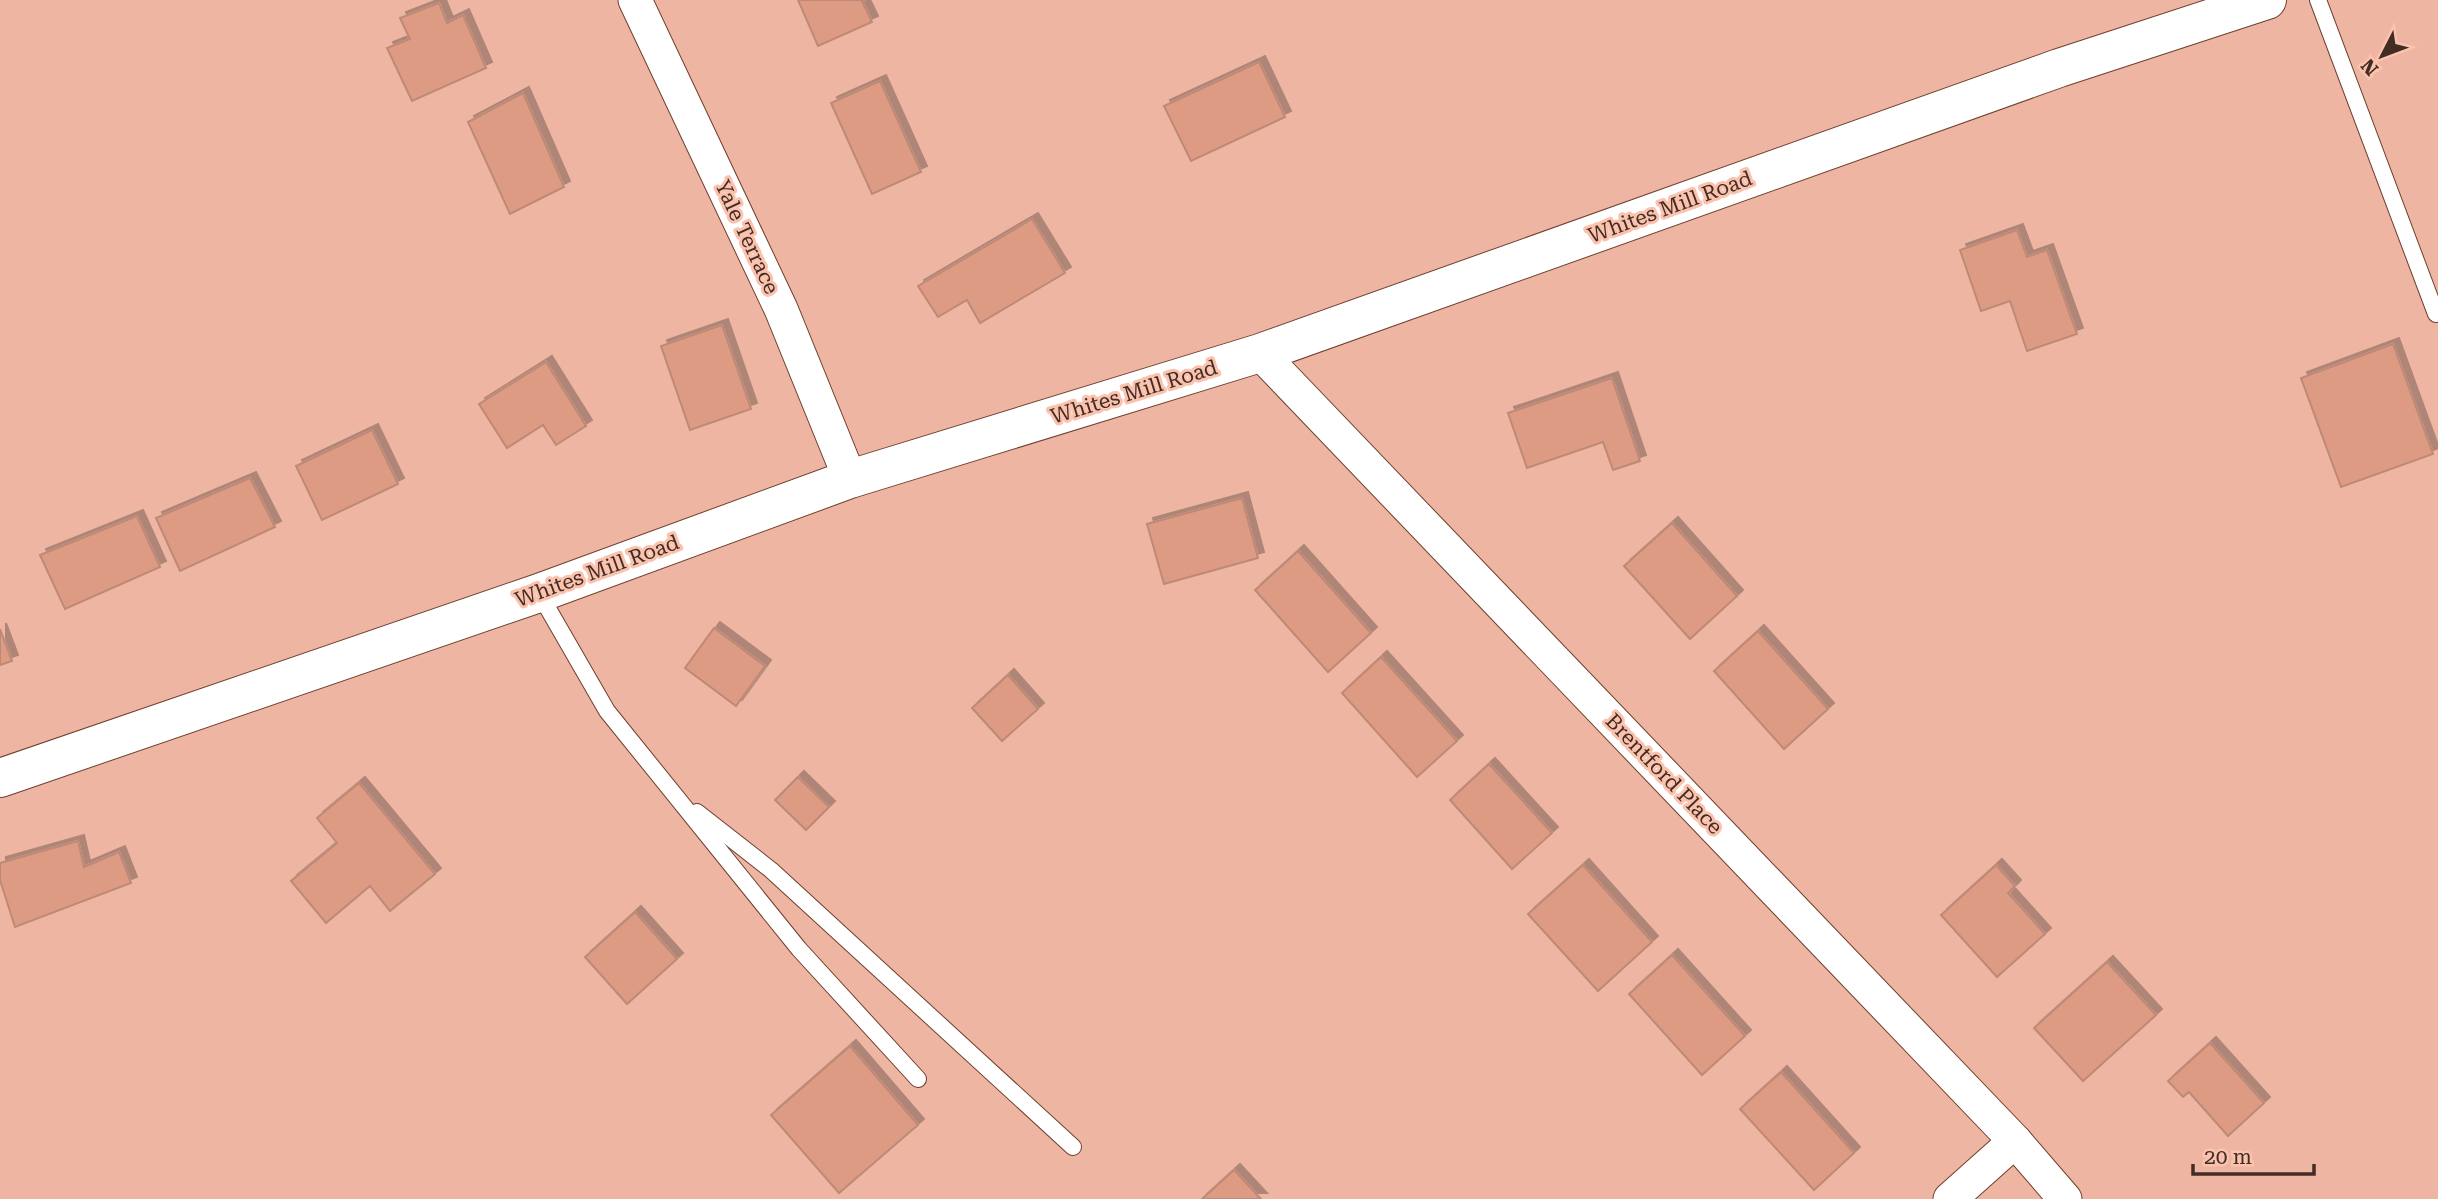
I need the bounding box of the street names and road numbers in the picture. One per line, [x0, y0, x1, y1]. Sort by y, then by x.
street label: Whites Mill Road [1585, 166, 1756, 248]
street label: Yale Terrace [710, 176, 784, 298]
street label: Whites Mill Road [1048, 355, 1221, 429]
street label: Whites Mill Road [512, 530, 683, 612]
street label: Brentford Place [1601, 709, 1727, 839]

